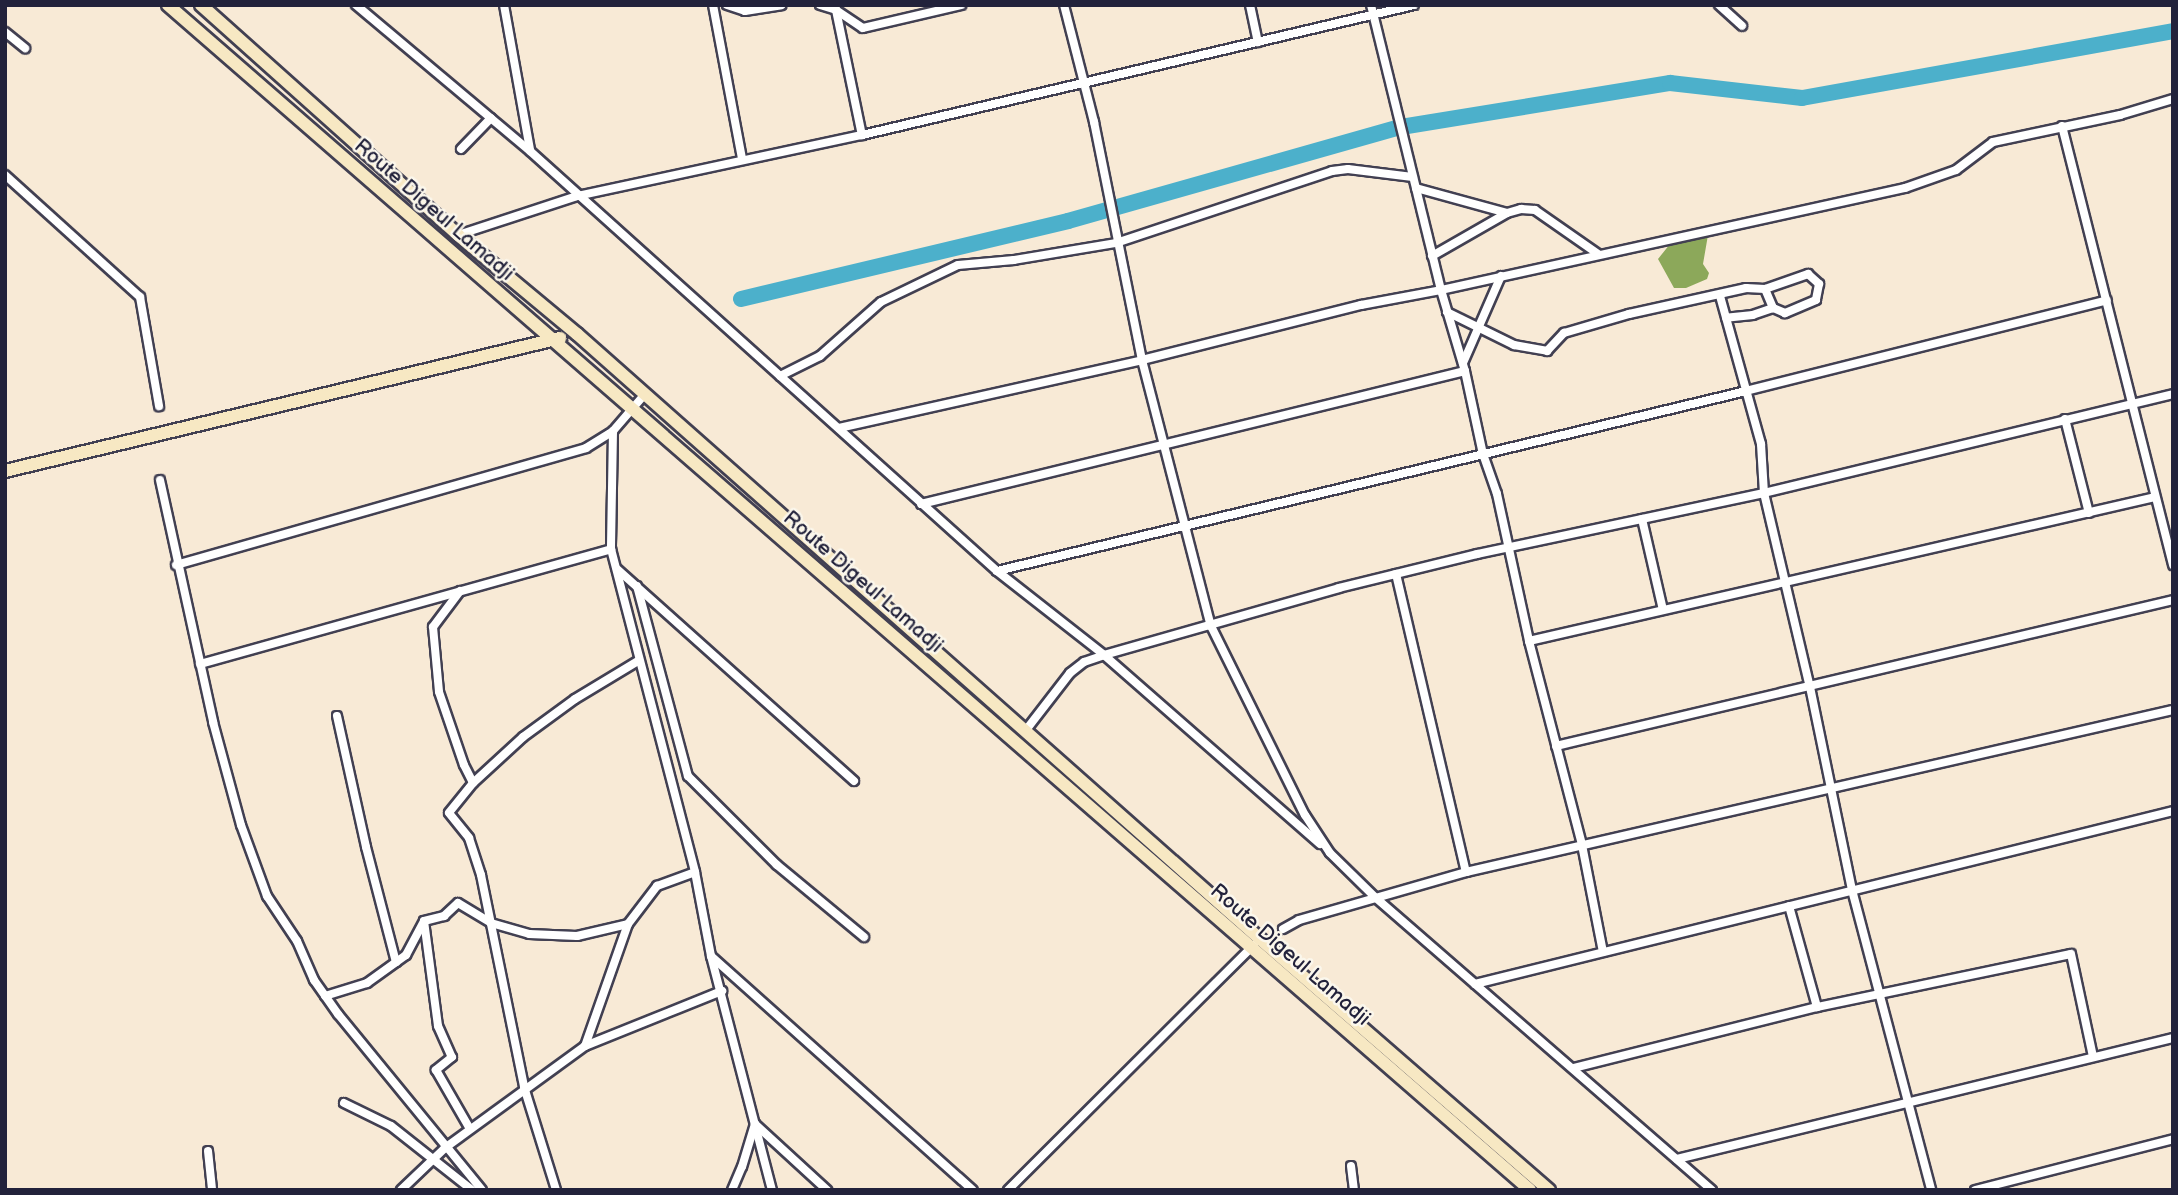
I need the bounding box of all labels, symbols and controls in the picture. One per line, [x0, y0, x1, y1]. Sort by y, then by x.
street label: Route Digeul Lamadji [349, 134, 519, 286]
street label: Route Digeul Lamadji [778, 506, 948, 658]
street label: Route Digeul Lamadji [1205, 879, 1375, 1031]

